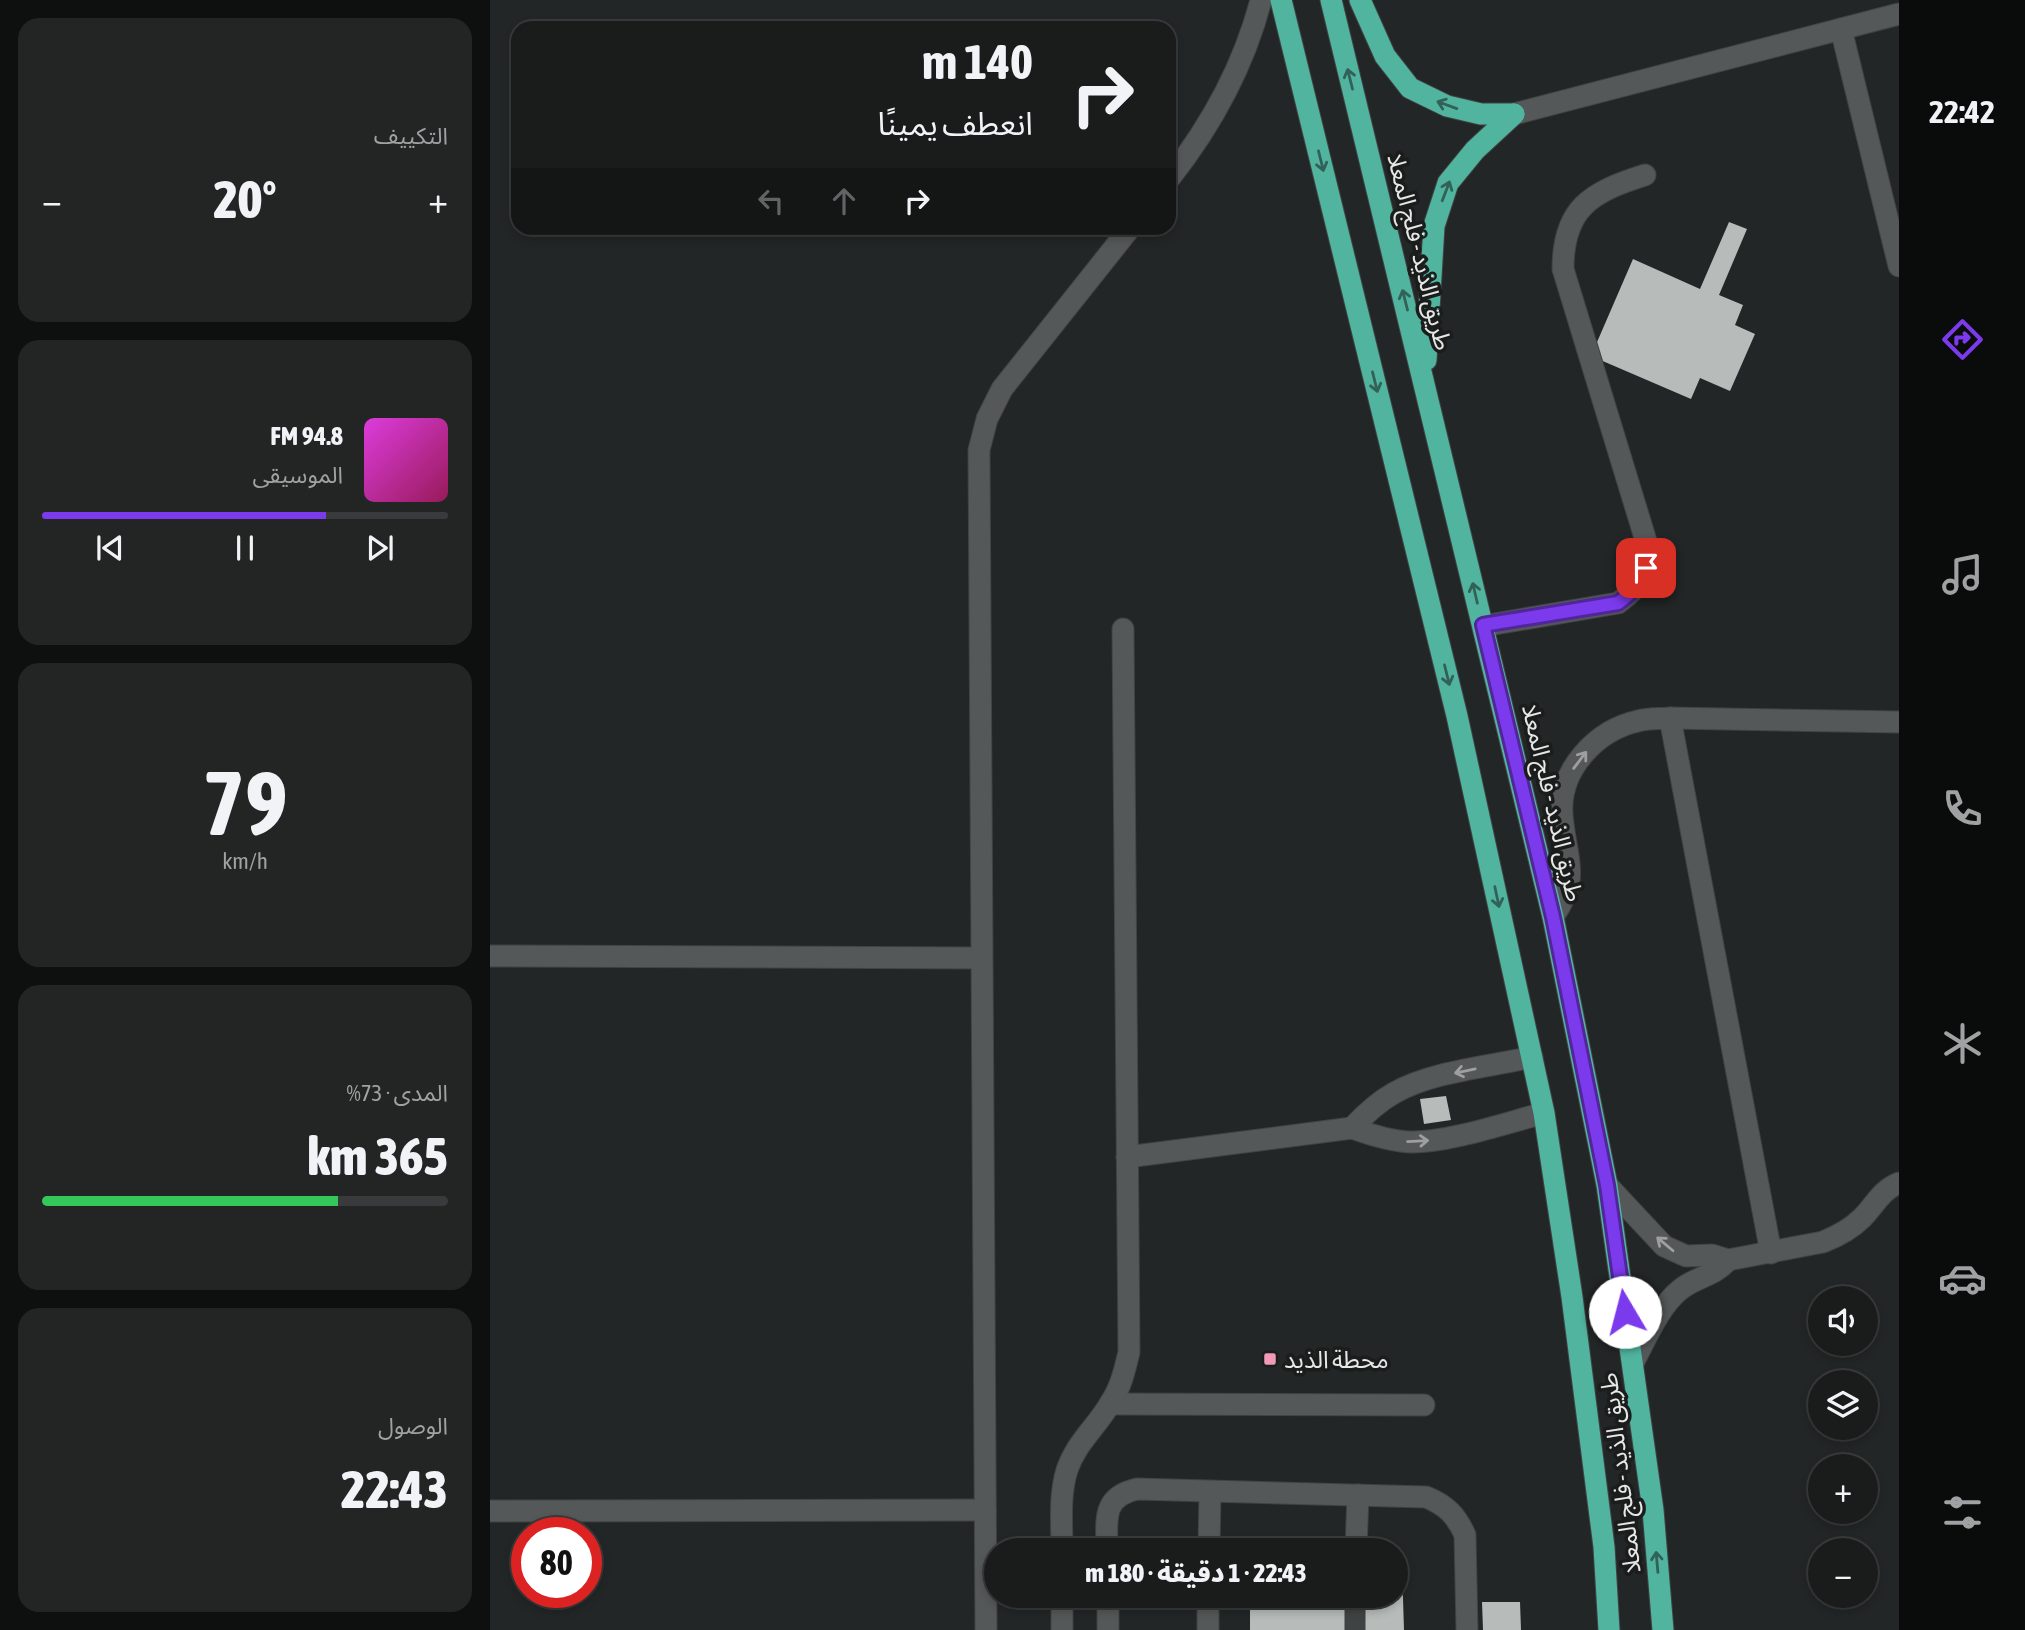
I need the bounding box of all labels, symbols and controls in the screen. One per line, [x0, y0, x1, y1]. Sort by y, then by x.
text: 140 m [922, 33, 1033, 89]
icon: right [1057, 49, 1148, 140]
one-way arrow [1343, 69, 1356, 91]
text: 22:42 [1929, 93, 1995, 130]
one-way arrow [1436, 97, 1458, 110]
text: انعطف يمينًا [878, 105, 1033, 142]
text: التكييف [374, 123, 448, 149]
one-way arrow [1315, 150, 1328, 172]
street label: طريق الذيد - فلج المعلا [1379, 151, 1457, 354]
text: 20° [213, 169, 277, 229]
text: − [42, 178, 62, 221]
text: + [428, 178, 448, 221]
one-way arrow [1441, 181, 1454, 202]
icon: left [752, 182, 790, 220]
icon: ahead [825, 182, 863, 220]
icon: right [898, 182, 936, 220]
one-way arrow [1398, 289, 1411, 312]
icon: directions [1938, 315, 1987, 364]
one-way arrow [1369, 371, 1382, 393]
text: 94.8 FM [270, 421, 343, 451]
text: الموسيقى [252, 462, 343, 488]
icon: previous [91, 529, 129, 567]
icon: pause [226, 529, 264, 567]
icon: next [361, 529, 399, 567]
pin [1616, 538, 1676, 598]
icon: arrive [1627, 549, 1665, 587]
icon: music [1938, 550, 1987, 599]
one-way arrow [1468, 582, 1482, 605]
one-way arrow [1441, 663, 1454, 686]
street label: طريق الذيد - فلج المعلا [1513, 702, 1589, 905]
text: 79 [202, 750, 288, 854]
one-way arrow [1572, 751, 1587, 770]
icon: phone [1938, 784, 1987, 833]
text: km/h [222, 848, 268, 874]
one-way arrow [1490, 885, 1504, 908]
icon: climate [1938, 1019, 1987, 1068]
one-way arrow [1454, 1065, 1477, 1079]
text: المدى · 73% [346, 1080, 448, 1106]
text: 365 km [307, 1126, 448, 1186]
one-way arrow [1406, 1134, 1429, 1147]
one-way arrow [1656, 1237, 1674, 1252]
icon: car [1938, 1254, 1987, 1303]
position arrow [1588, 1275, 1662, 1349]
map controls [1808, 1286, 1878, 1608]
button: sound [1808, 1286, 1878, 1356]
place label: محطة الذيد [1284, 1346, 1389, 1373]
marker: محطة الذيد [1262, 1351, 1278, 1367]
button: layers [1808, 1370, 1878, 1440]
street label: طريق الذيد - فلج المعلا [1594, 1371, 1650, 1575]
text: الوصول [378, 1413, 448, 1439]
button: + [1808, 1454, 1878, 1524]
text: 22:43 [341, 1459, 448, 1519]
icon: filters [1938, 1488, 1987, 1537]
speed limit sign: 80 [511, 1517, 602, 1608]
button: − [1808, 1538, 1878, 1608]
one-way arrow [1650, 1551, 1663, 1574]
text: 22:43 · 1 دقيقة · 180 m [1085, 1558, 1307, 1588]

